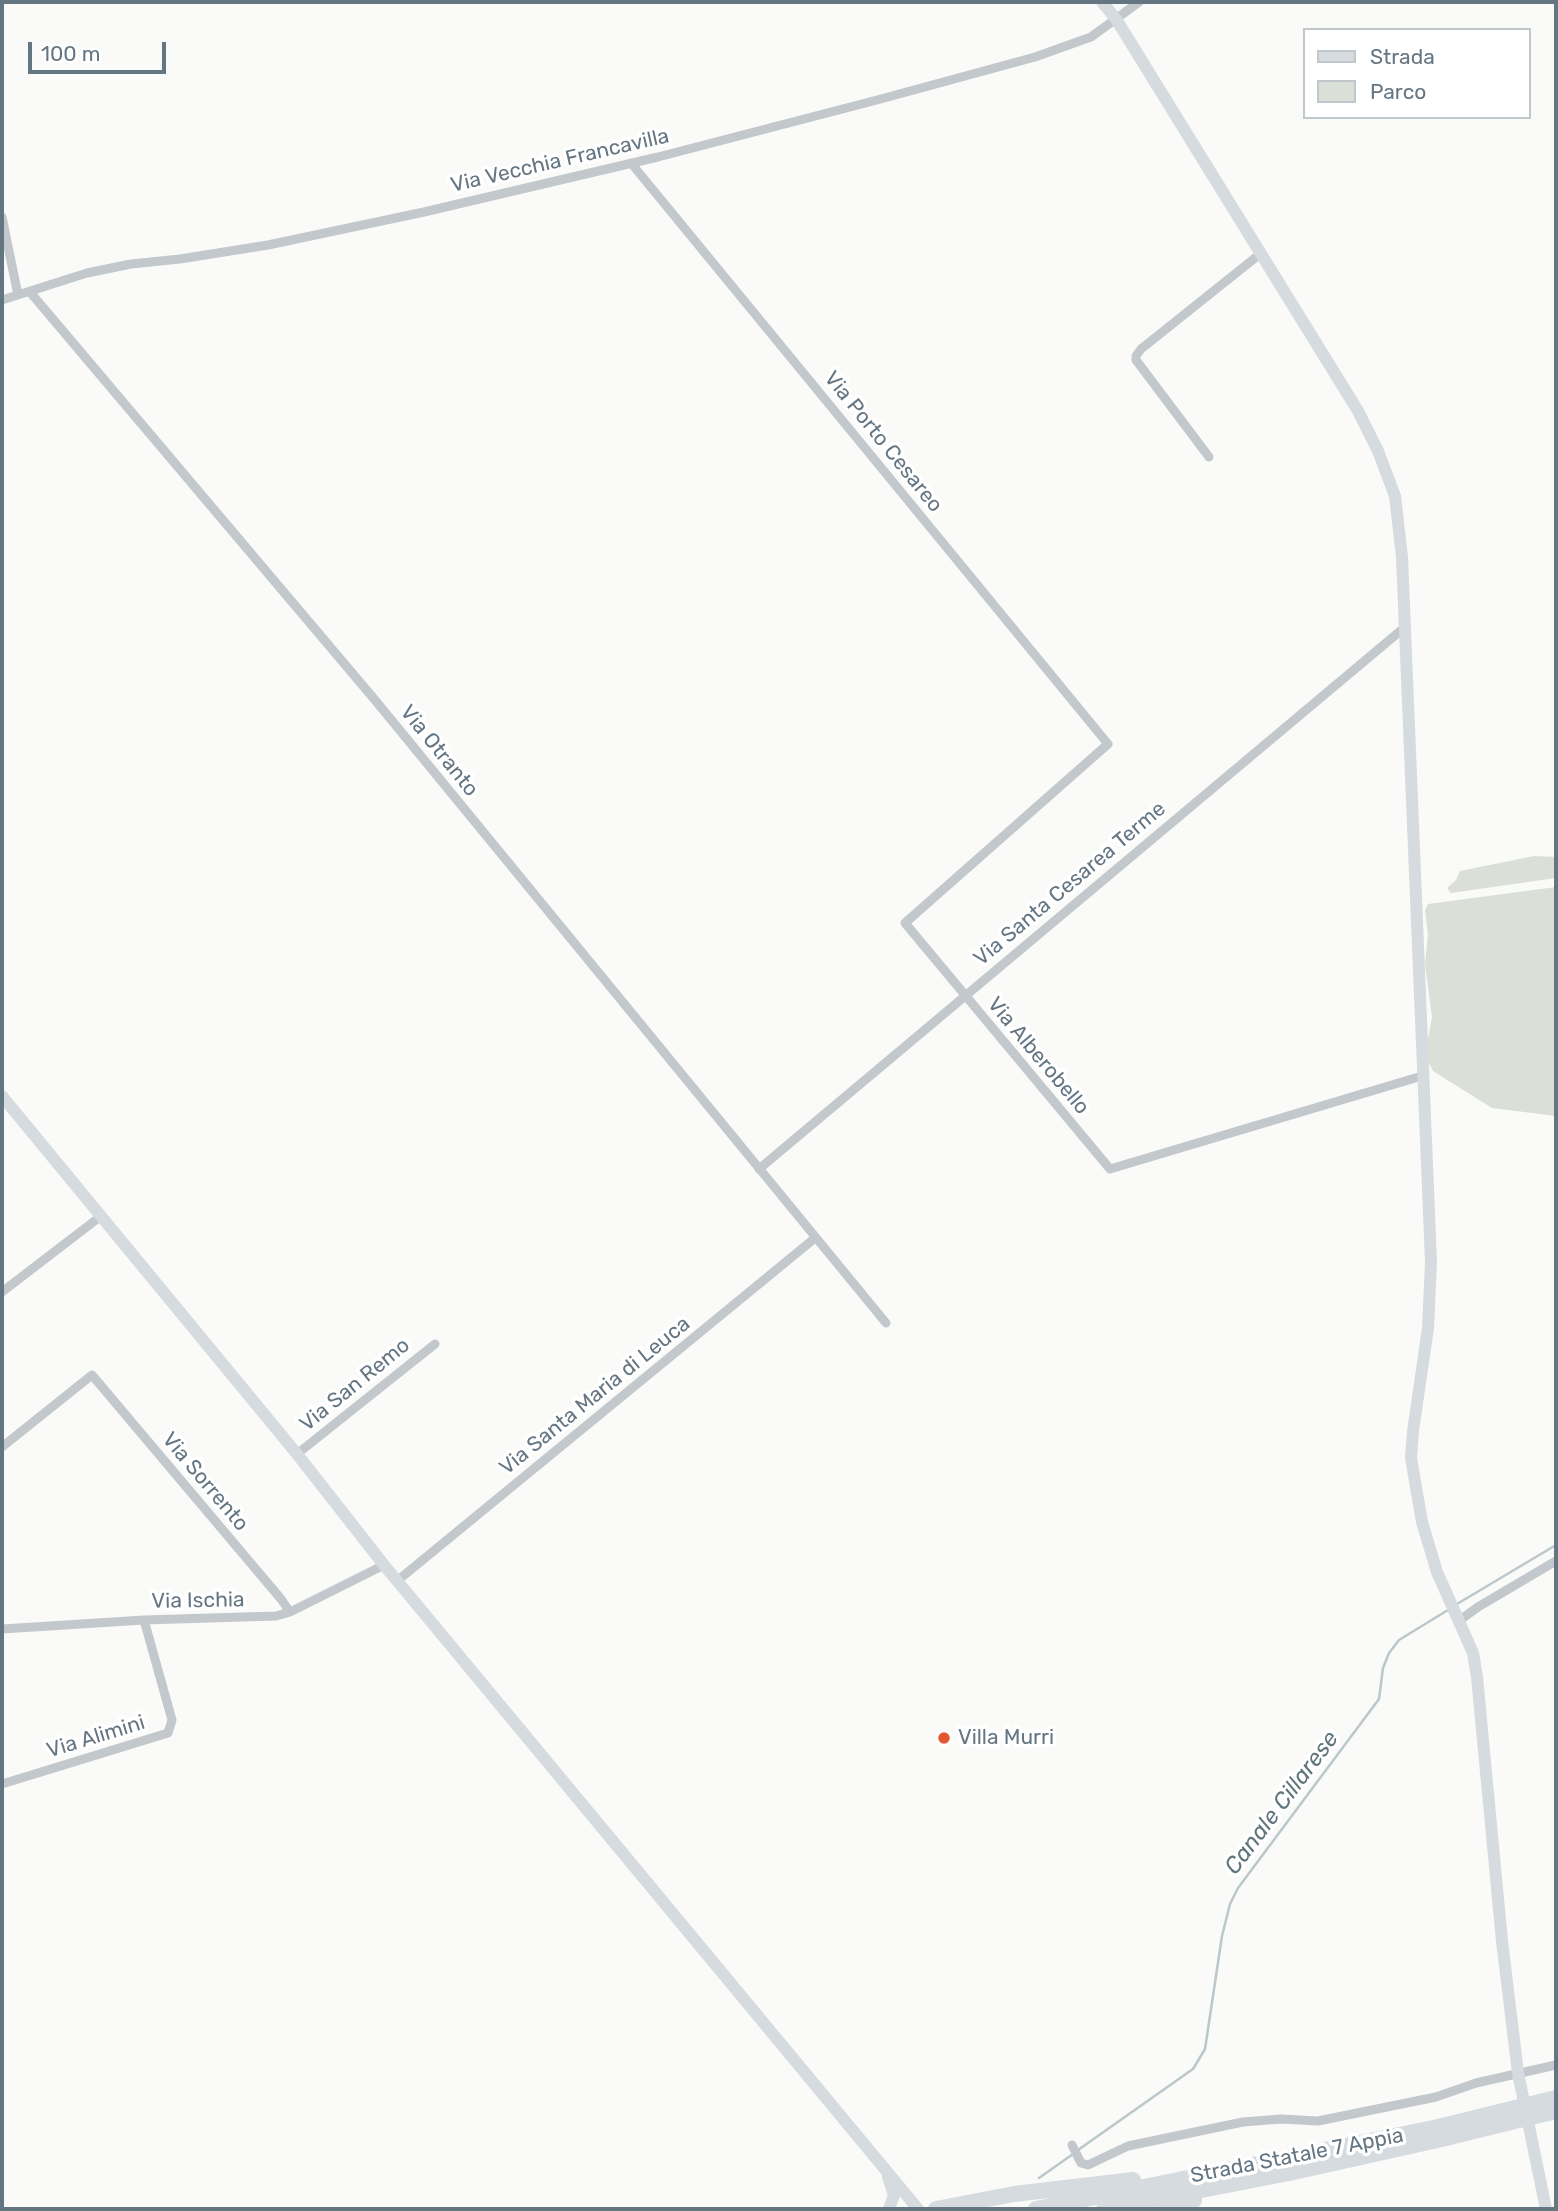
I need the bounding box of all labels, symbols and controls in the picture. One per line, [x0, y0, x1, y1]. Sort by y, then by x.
scale bar [32, 28, 170, 72]
legend [1302, 28, 1530, 119]
text: 100 m [41, 41, 100, 66]
text: Strada [1370, 44, 1435, 69]
text: Parco [1370, 79, 1426, 104]
street label: Via Vecchia Francavilla [448, 124, 672, 198]
street label: Via Porto Cesareo [818, 366, 948, 518]
street label: Via Otranto [395, 700, 483, 802]
street label: Via Santa Cesarea Terme [969, 796, 1171, 972]
street label: Via Alberobello [982, 992, 1094, 1120]
street label: Via Santa Maria di Leuca [495, 1311, 695, 1481]
street label: Via San Remo [295, 1333, 415, 1437]
street label: Via Sorrento [156, 1428, 254, 1536]
street label: Via Ischia [151, 1588, 245, 1614]
street label: Via Alimini [44, 1710, 148, 1764]
place label: Villa Murri [958, 1725, 1054, 1751]
water label: Canale Cillarese [1219, 1726, 1345, 1880]
marker: Villa Murri [936, 1730, 952, 1746]
street label: Strada Statale 7 Appia [1188, 2123, 1406, 2189]

